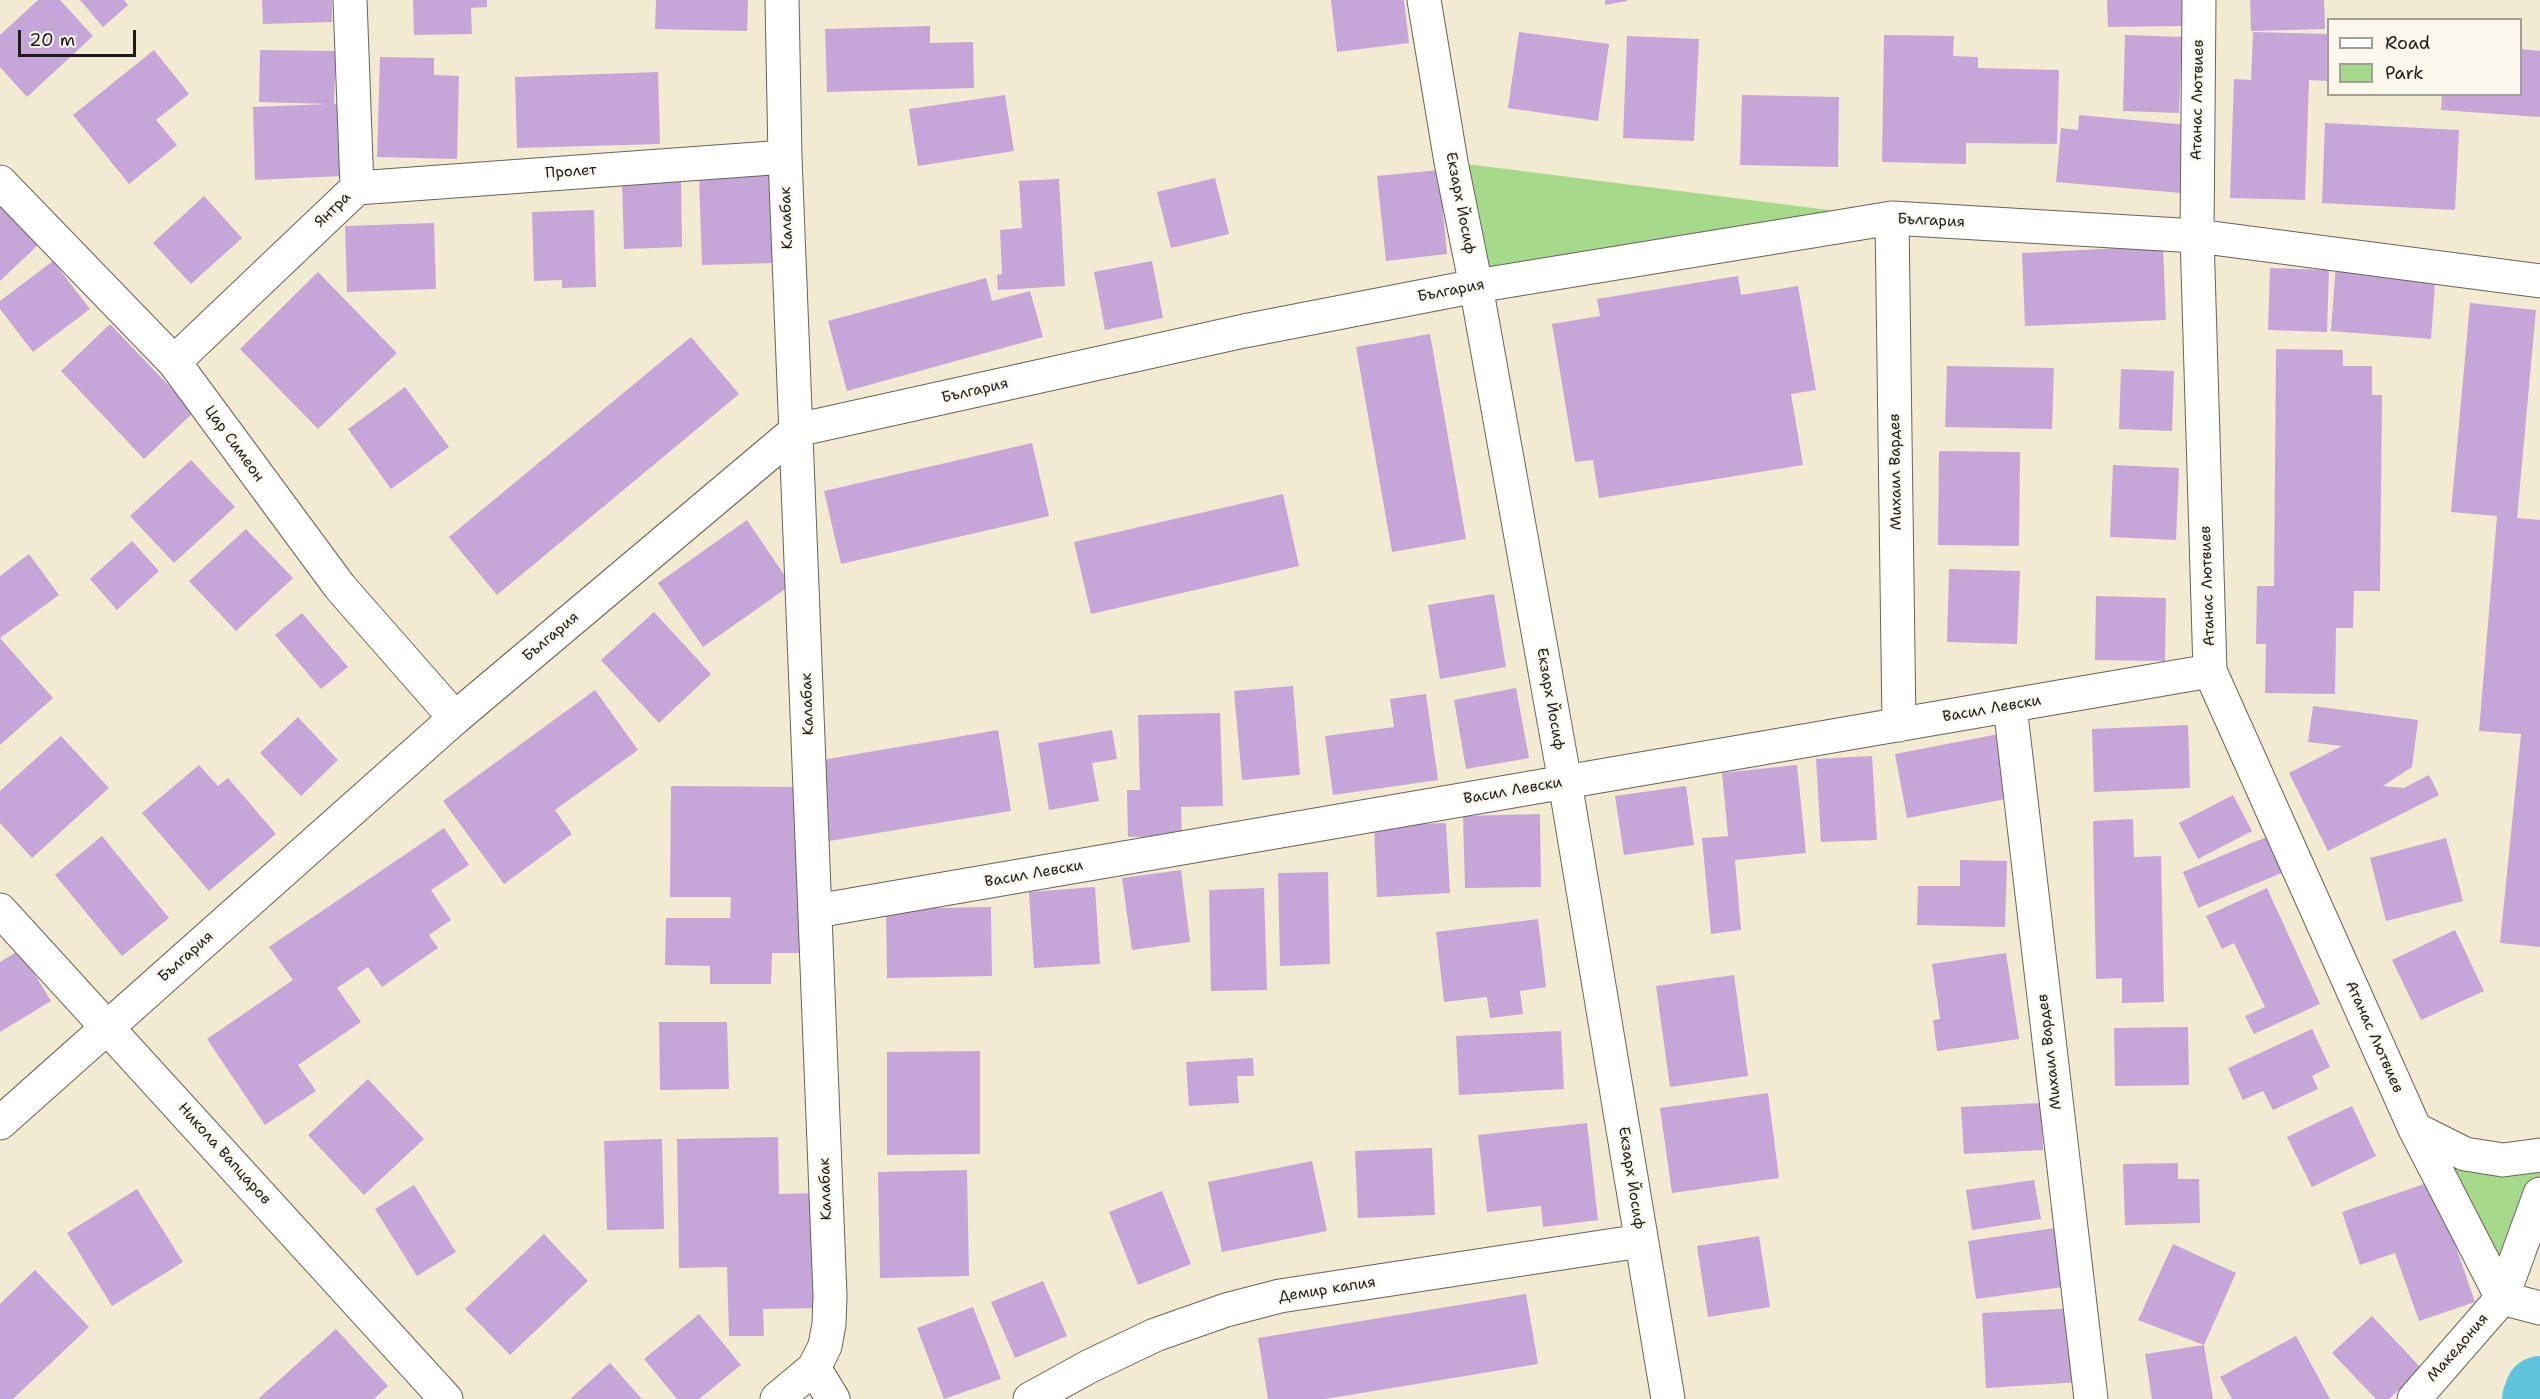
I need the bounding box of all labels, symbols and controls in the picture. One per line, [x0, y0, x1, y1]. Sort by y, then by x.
scale bar [21, 18, 140, 56]
legend [2327, 18, 2522, 96]
text: 20 m [29, 28, 75, 52]
text: Road [2385, 31, 2430, 55]
street label: Атанас Лютвиев [2188, 39, 2208, 161]
text: Park [2385, 61, 2424, 85]
street label: Екзарх Йосиф [1441, 151, 1479, 255]
street label: Пролет [545, 161, 597, 183]
street label: Калабак [777, 186, 797, 250]
street label: Янтра [311, 188, 355, 232]
street label: България [1897, 210, 1965, 232]
street label: България [1416, 276, 1486, 306]
street label: България [940, 375, 1010, 407]
street label: Цар Симеон [200, 402, 268, 486]
street label: Михаил Вардев [1886, 414, 1906, 530]
street label: Атанас Лютвиев [2197, 525, 2219, 647]
street label: България [519, 608, 583, 666]
street label: Екзарх Йосиф [1532, 647, 1568, 751]
street label: Калабак [798, 672, 818, 736]
street label: Васил Левски [1941, 691, 2043, 727]
street label: Васил Левски [1462, 773, 1564, 809]
street label: Васил Левски [983, 856, 1085, 892]
street label: България [155, 928, 217, 986]
street label: Атанас Лютвиев [2341, 978, 2407, 1096]
street label: Михаил Вардев [2034, 993, 2066, 1111]
street label: Никола Вапцаров [174, 1099, 274, 1209]
street label: Екзарх Йосиф [1614, 1126, 1648, 1230]
street label: Калабак [816, 1157, 836, 1221]
street label: Демир капия [1277, 1273, 1377, 1307]
street label: Македония [2423, 1310, 2493, 1386]

